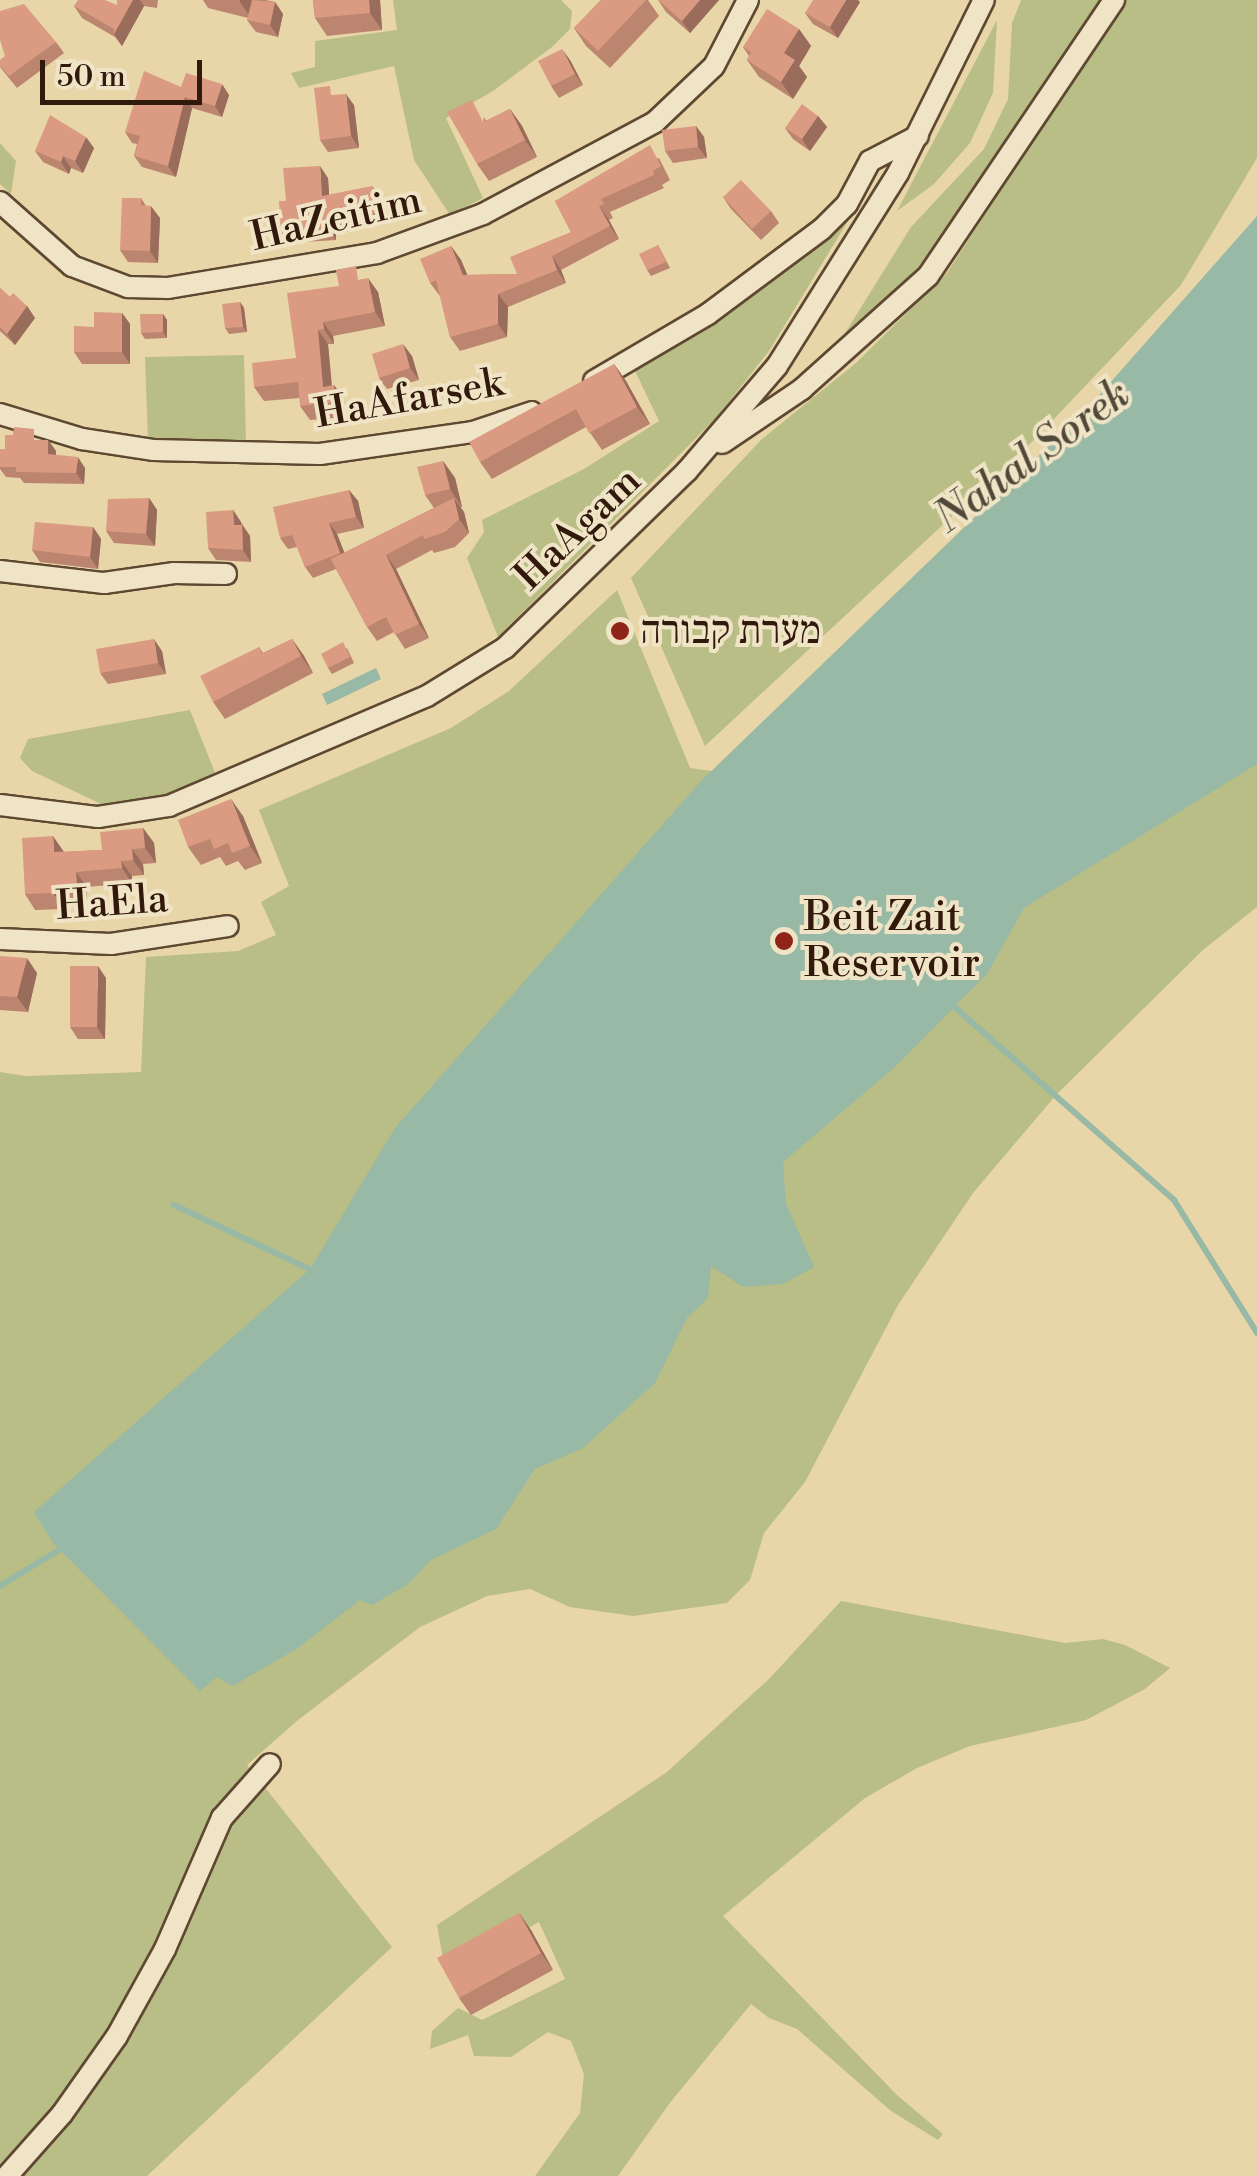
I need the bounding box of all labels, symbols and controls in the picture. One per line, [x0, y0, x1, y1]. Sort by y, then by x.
scale bar [45, 40, 208, 102]
text: 50 m [57, 58, 126, 96]
street label: HaZeitim [246, 176, 426, 262]
street label: HaAfarsek [311, 359, 507, 439]
water label: Nahal Sorek [926, 370, 1140, 544]
street label: HaAgam [505, 457, 651, 601]
place label: מערת קבורה [640, 607, 821, 655]
marker: מערת קבורה [609, 620, 631, 642]
street label: HaEla [54, 875, 170, 931]
place label: Beit Zait Reservoir [804, 894, 980, 988]
marker: Beit Zait Reservoir [773, 930, 795, 952]

